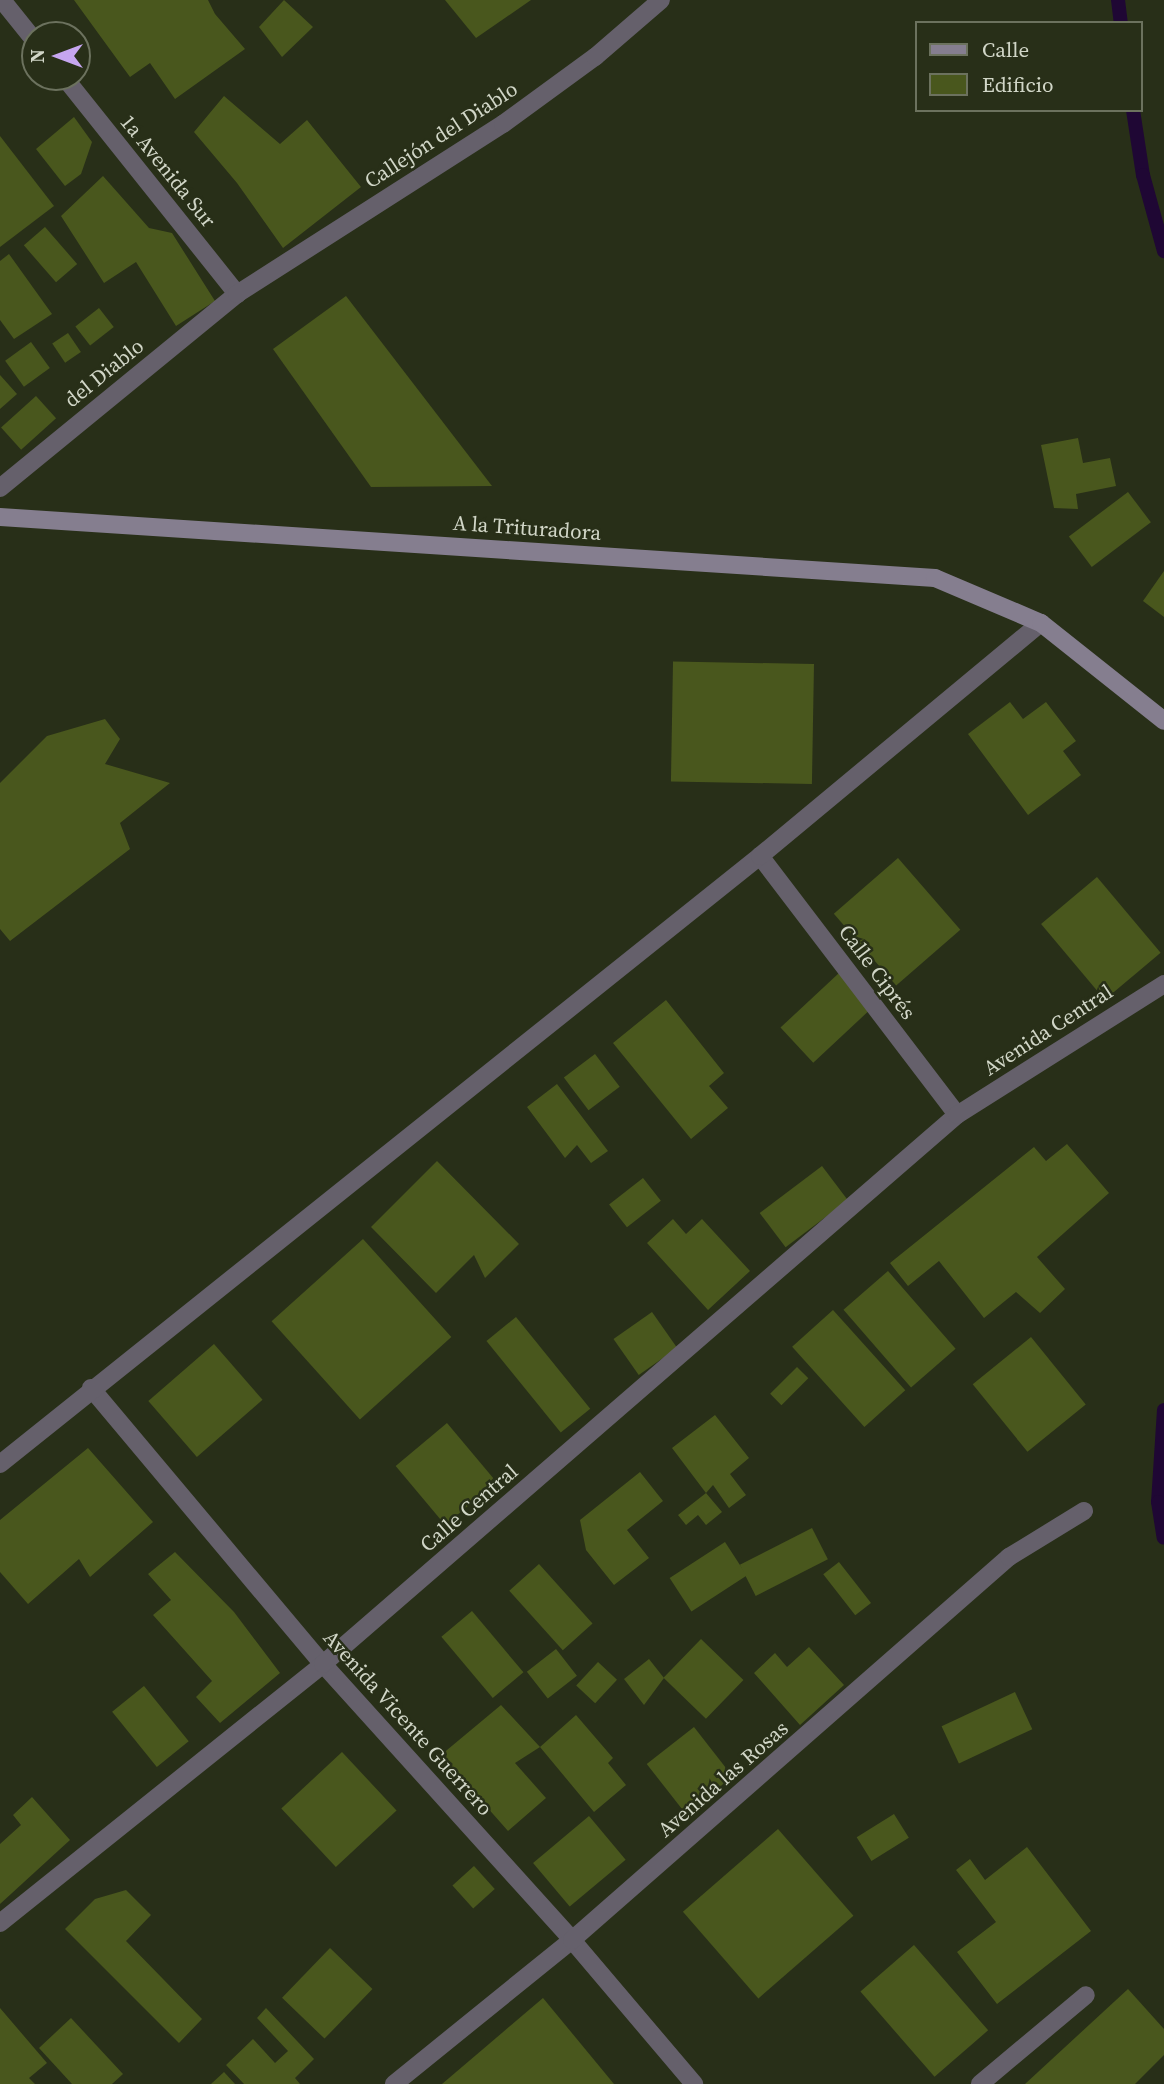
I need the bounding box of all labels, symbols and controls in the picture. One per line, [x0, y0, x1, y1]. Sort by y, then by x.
north arrow [21, 21, 91, 91]
legend [916, 21, 1143, 112]
text: Calle [982, 35, 1029, 64]
text: N [24, 49, 50, 63]
text: Edificio [982, 70, 1054, 99]
street label: Callejón del Diablo [360, 76, 522, 194]
street label: 1a Avenida Sur [115, 110, 221, 232]
street label: del Diablo [59, 333, 149, 413]
street label: A la Trituradora [452, 510, 602, 546]
street label: Calle Ciprés [833, 920, 921, 1024]
street label: Avenida Central [979, 979, 1117, 1081]
street label: Calle Central [415, 1459, 523, 1557]
street label: Avenida Vicente Guerrero [318, 1625, 498, 1821]
street label: Avenida las Rosas [653, 1716, 793, 1842]

